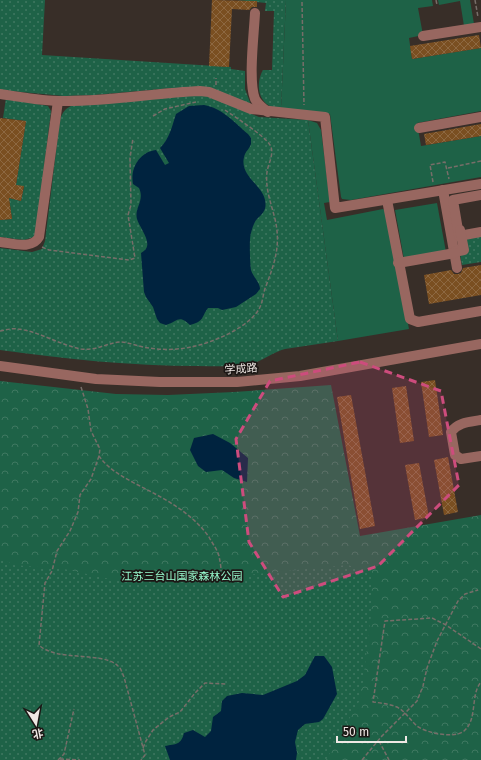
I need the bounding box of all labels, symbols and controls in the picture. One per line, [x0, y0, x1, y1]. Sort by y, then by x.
street label: 学成路 [224, 361, 258, 377]
park label: 江苏三台山国家森林公园 [122, 570, 243, 583]
north arrow [16, 704, 56, 744]
scale bar [337, 718, 406, 744]
text: 50 m [343, 725, 369, 739]
text: 北 [31, 726, 44, 741]

